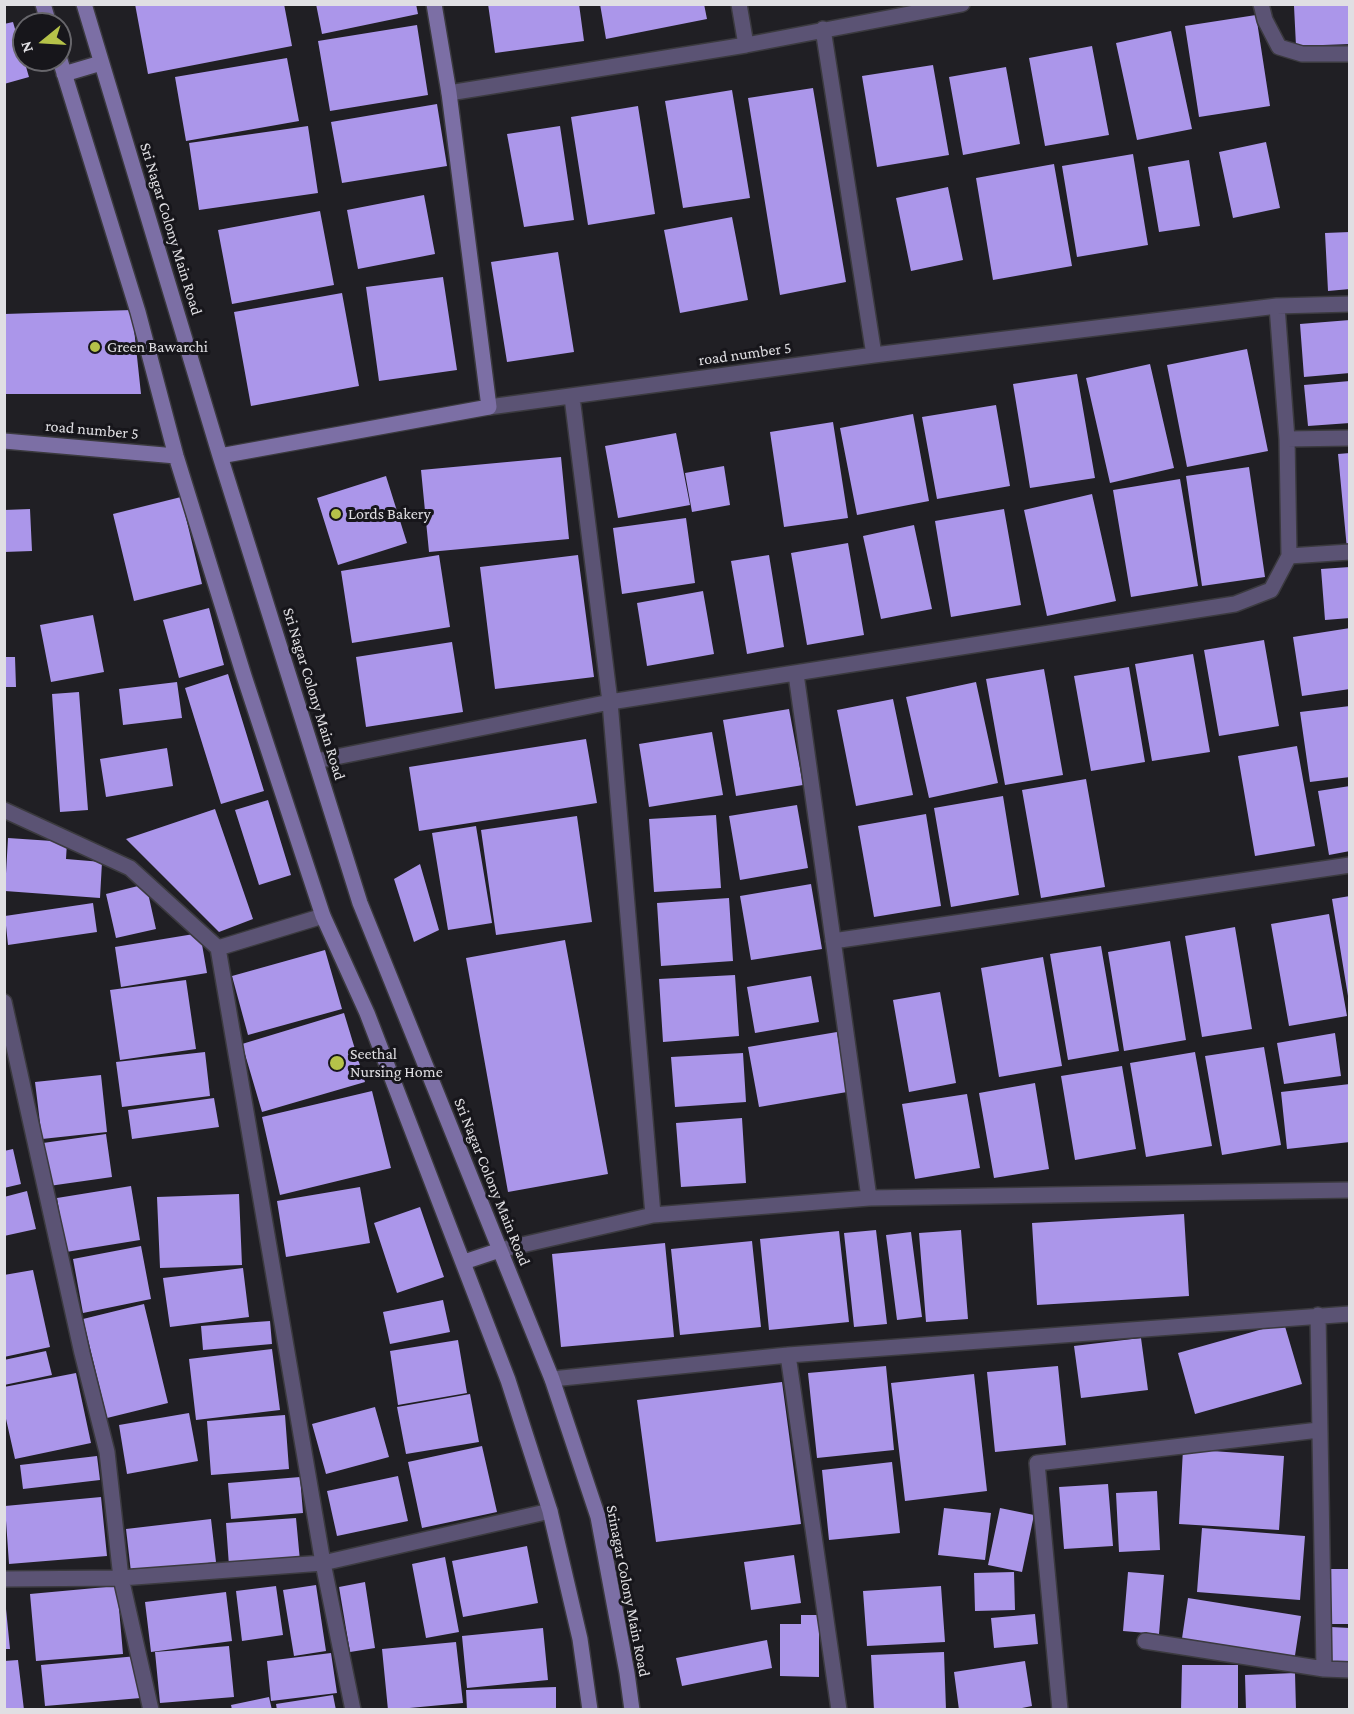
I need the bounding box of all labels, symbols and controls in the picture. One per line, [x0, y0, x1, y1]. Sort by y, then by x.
north arrow [12, 12, 72, 72]
text: N [17, 39, 36, 55]
street label: Sri Nagar Colony Main Road [136, 140, 206, 318]
place label: Green Bawarchi [107, 337, 208, 357]
street label: road number 5 [697, 338, 793, 370]
marker: Green Bawarchi [88, 340, 102, 354]
street label: road number 5 [45, 416, 139, 444]
place label: Lords Bakery [348, 504, 431, 524]
marker: Lords Bakery [329, 507, 343, 521]
street label: Sri Nagar Colony Main Road [279, 605, 349, 783]
place label: Seethal Nursing Home [350, 1044, 443, 1082]
marker: Seethal Nursing Home [328, 1054, 346, 1072]
street label: Sri Nagar Colony Main Road [450, 1095, 534, 1269]
street label: Srinagar Colony Main Road [602, 1504, 654, 1678]

